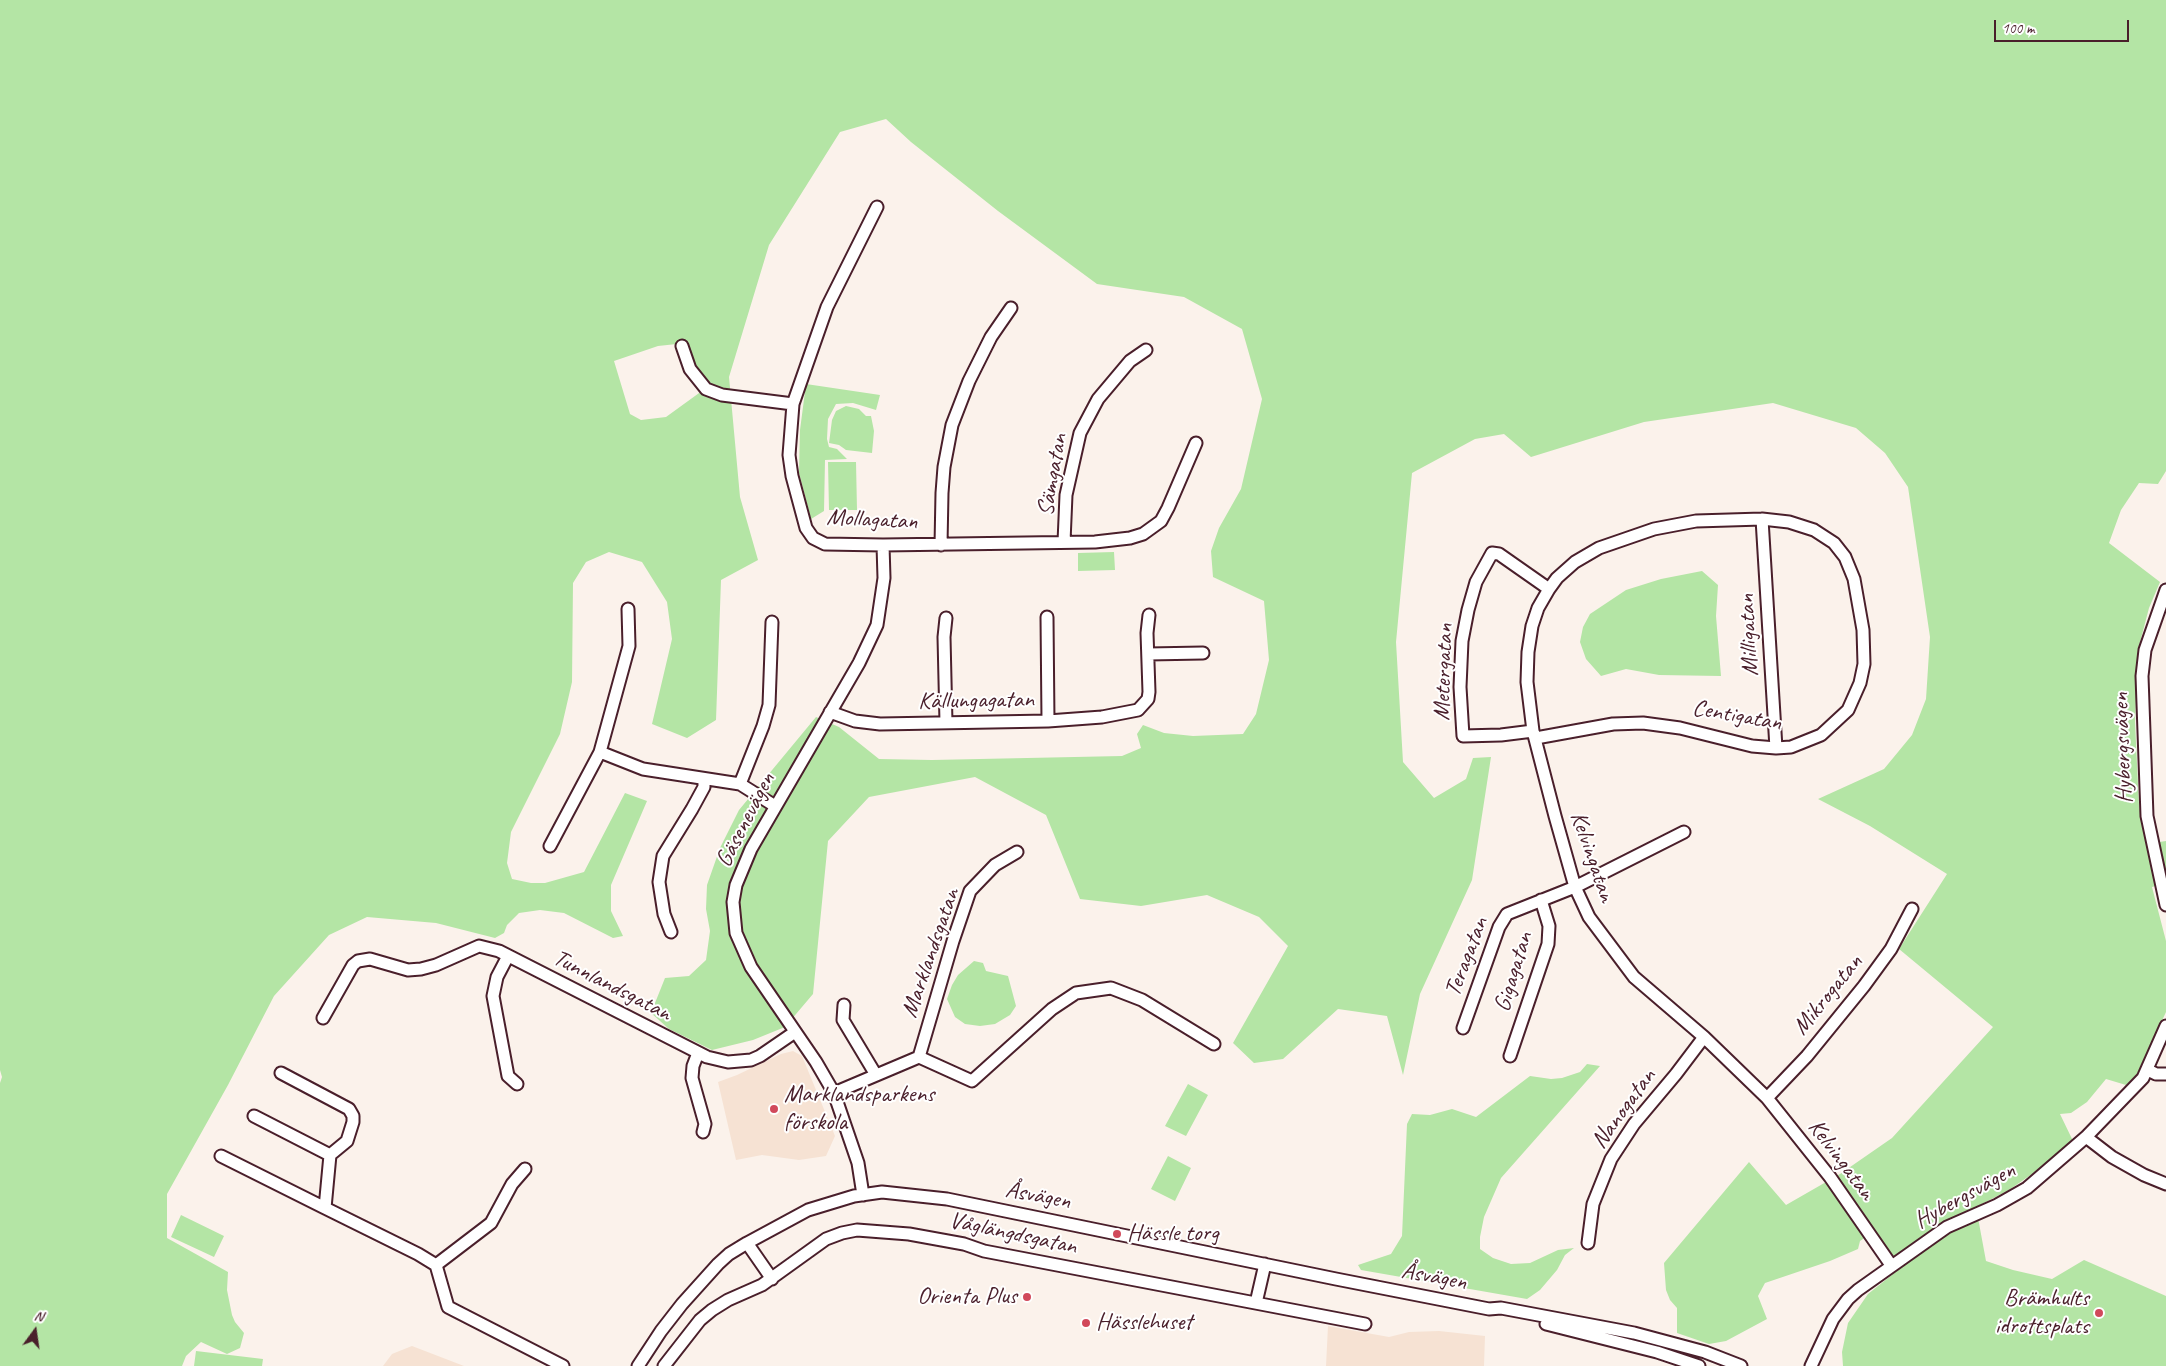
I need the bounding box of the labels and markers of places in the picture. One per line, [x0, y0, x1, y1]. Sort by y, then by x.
place label: Marklandsparkens förskola [784, 1081, 934, 1137]
marker: Marklandsparkens förskola [768, 1103, 780, 1115]
place label: Hässle torg [1127, 1220, 1219, 1248]
marker: Hässle torg [1111, 1228, 1123, 1240]
place label: Orienta Plus [917, 1283, 1017, 1311]
place label: Brämhults idrottsplats [1995, 1285, 2089, 1341]
marker: Orienta Plus [1021, 1291, 1033, 1303]
marker: Brämhults idrottsplats [2093, 1307, 2105, 1319]
place label: Hässlehuset [1096, 1309, 1192, 1337]
marker: Hässlehuset [1080, 1317, 1092, 1329]

